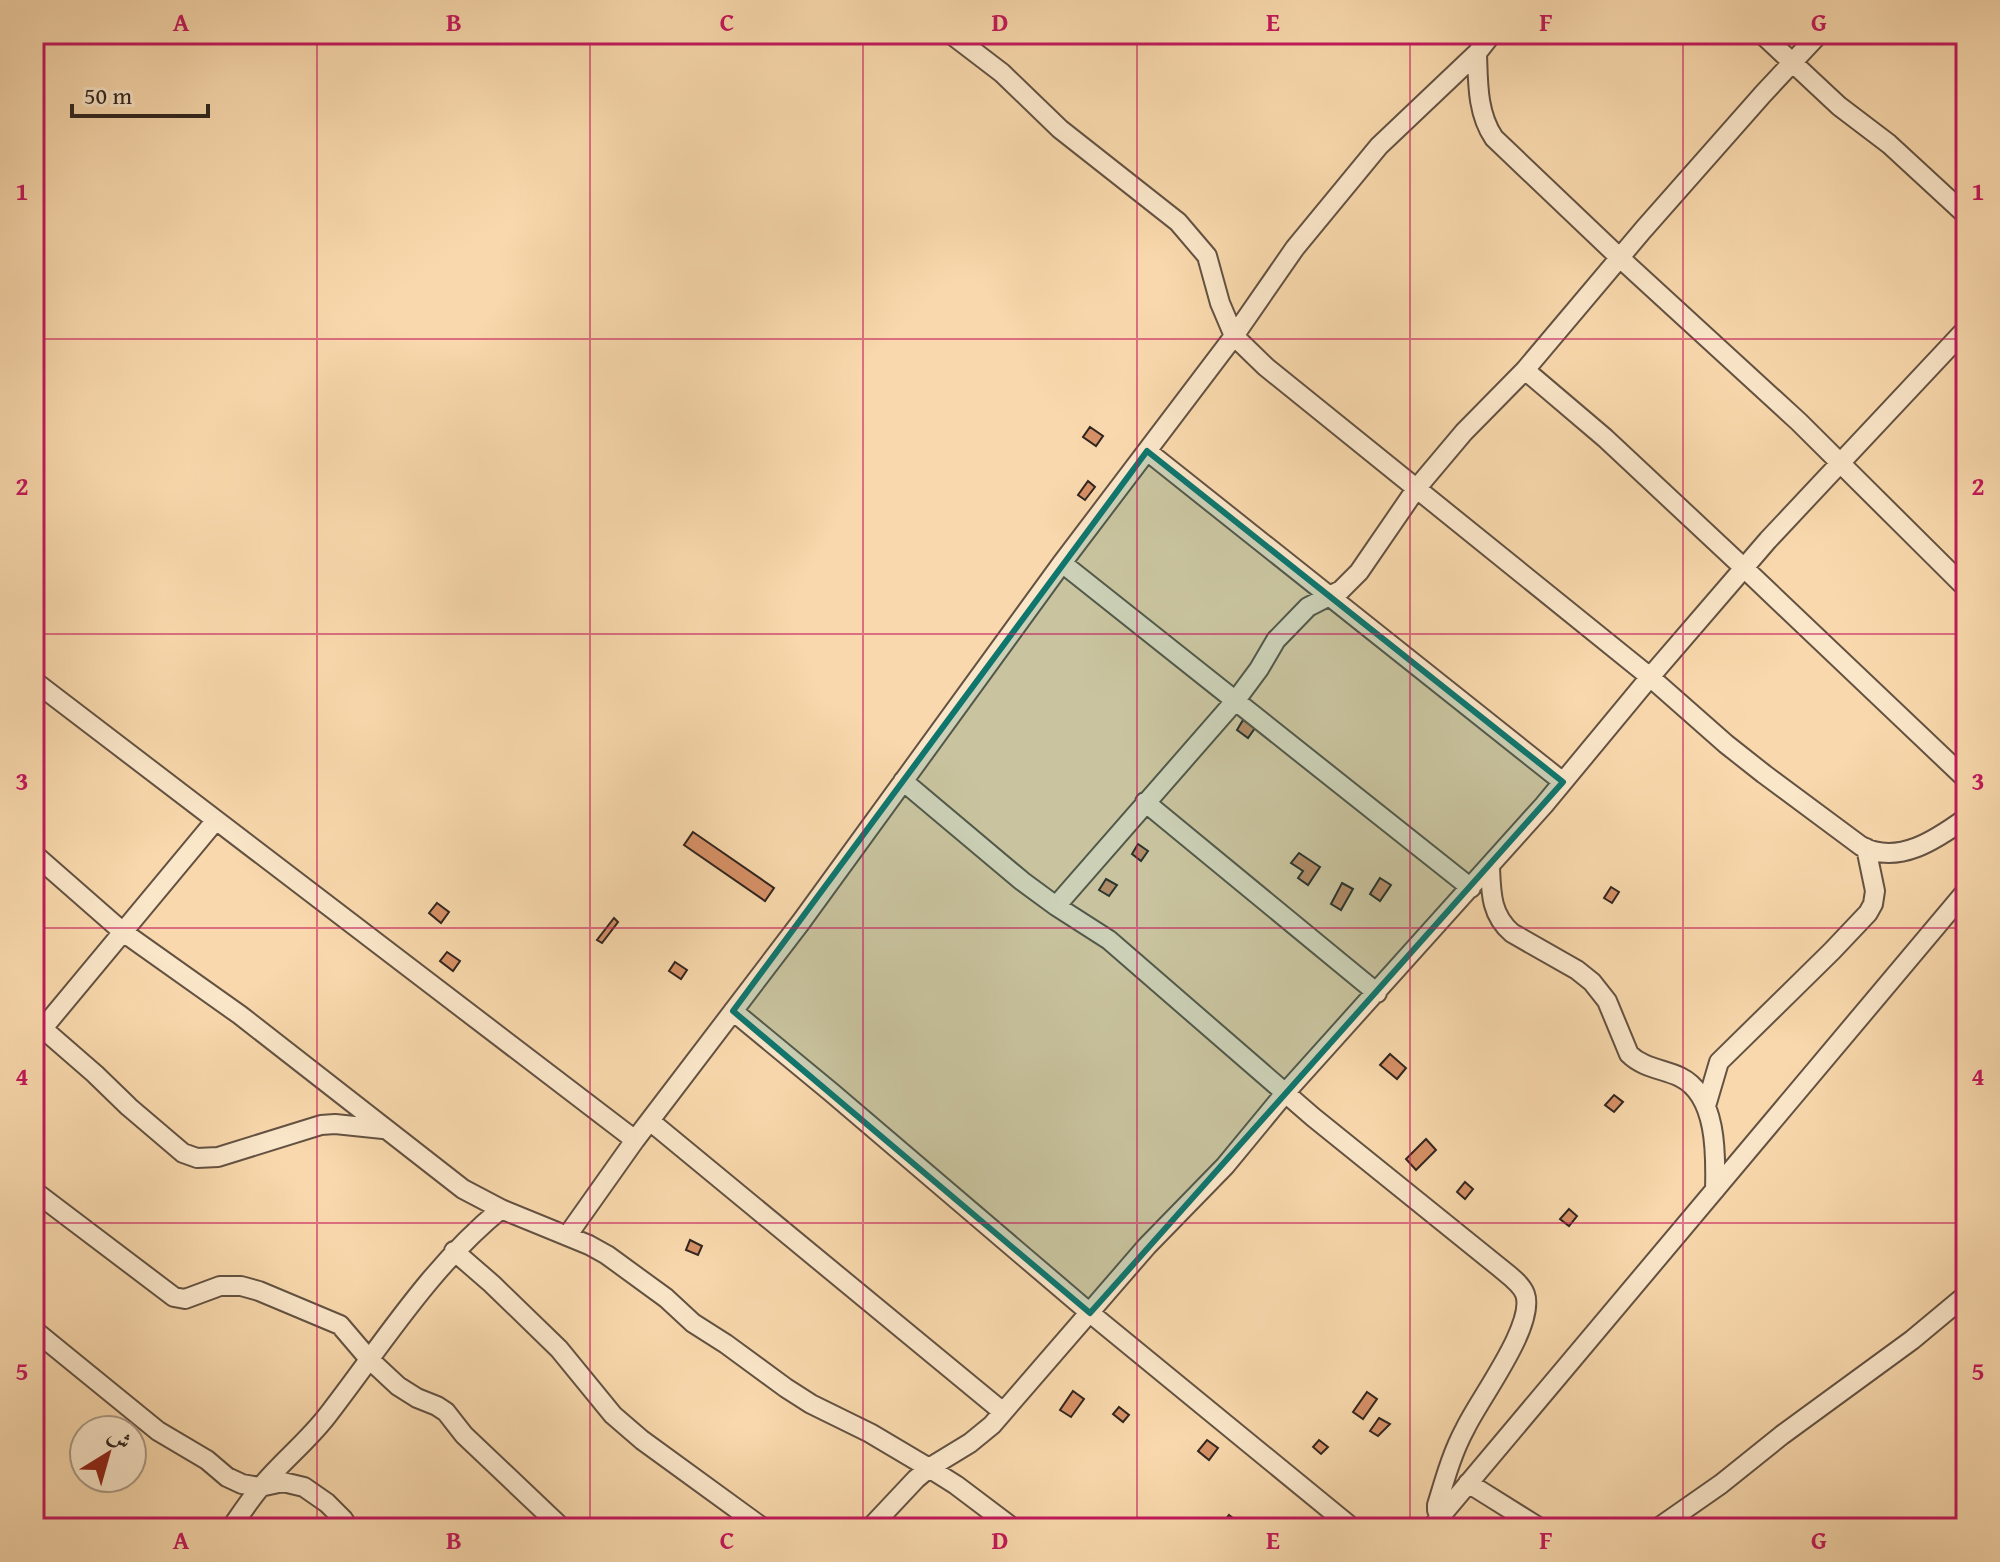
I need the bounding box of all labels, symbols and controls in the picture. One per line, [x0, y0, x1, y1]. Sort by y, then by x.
text: A [173, 2, 190, 41]
text: B [446, 2, 462, 41]
text: C [720, 2, 734, 41]
text: D [992, 2, 1008, 41]
text: E [1266, 2, 1280, 41]
text: F [1539, 2, 1553, 41]
text: G [1811, 2, 1827, 41]
scale bar [72, 68, 208, 118]
text: 50 m [84, 78, 132, 113]
text: 1 [15, 171, 29, 210]
text: 1 [1971, 171, 1985, 210]
text: 2 [15, 466, 29, 505]
text: 2 [1971, 466, 1985, 505]
text: 3 [15, 761, 29, 800]
text: 3 [1971, 761, 1985, 800]
text: 4 [15, 1056, 29, 1095]
text: 4 [1971, 1056, 1985, 1095]
text: 5 [15, 1351, 29, 1390]
text: 5 [1971, 1351, 1985, 1390]
north arrow [68, 1414, 148, 1494]
text: ش [102, 1419, 138, 1457]
text: A [173, 1520, 190, 1559]
text: B [446, 1520, 462, 1559]
text: C [720, 1520, 734, 1559]
text: D [992, 1520, 1008, 1559]
text: E [1266, 1520, 1280, 1559]
text: F [1539, 1520, 1553, 1559]
text: G [1811, 1520, 1827, 1559]

